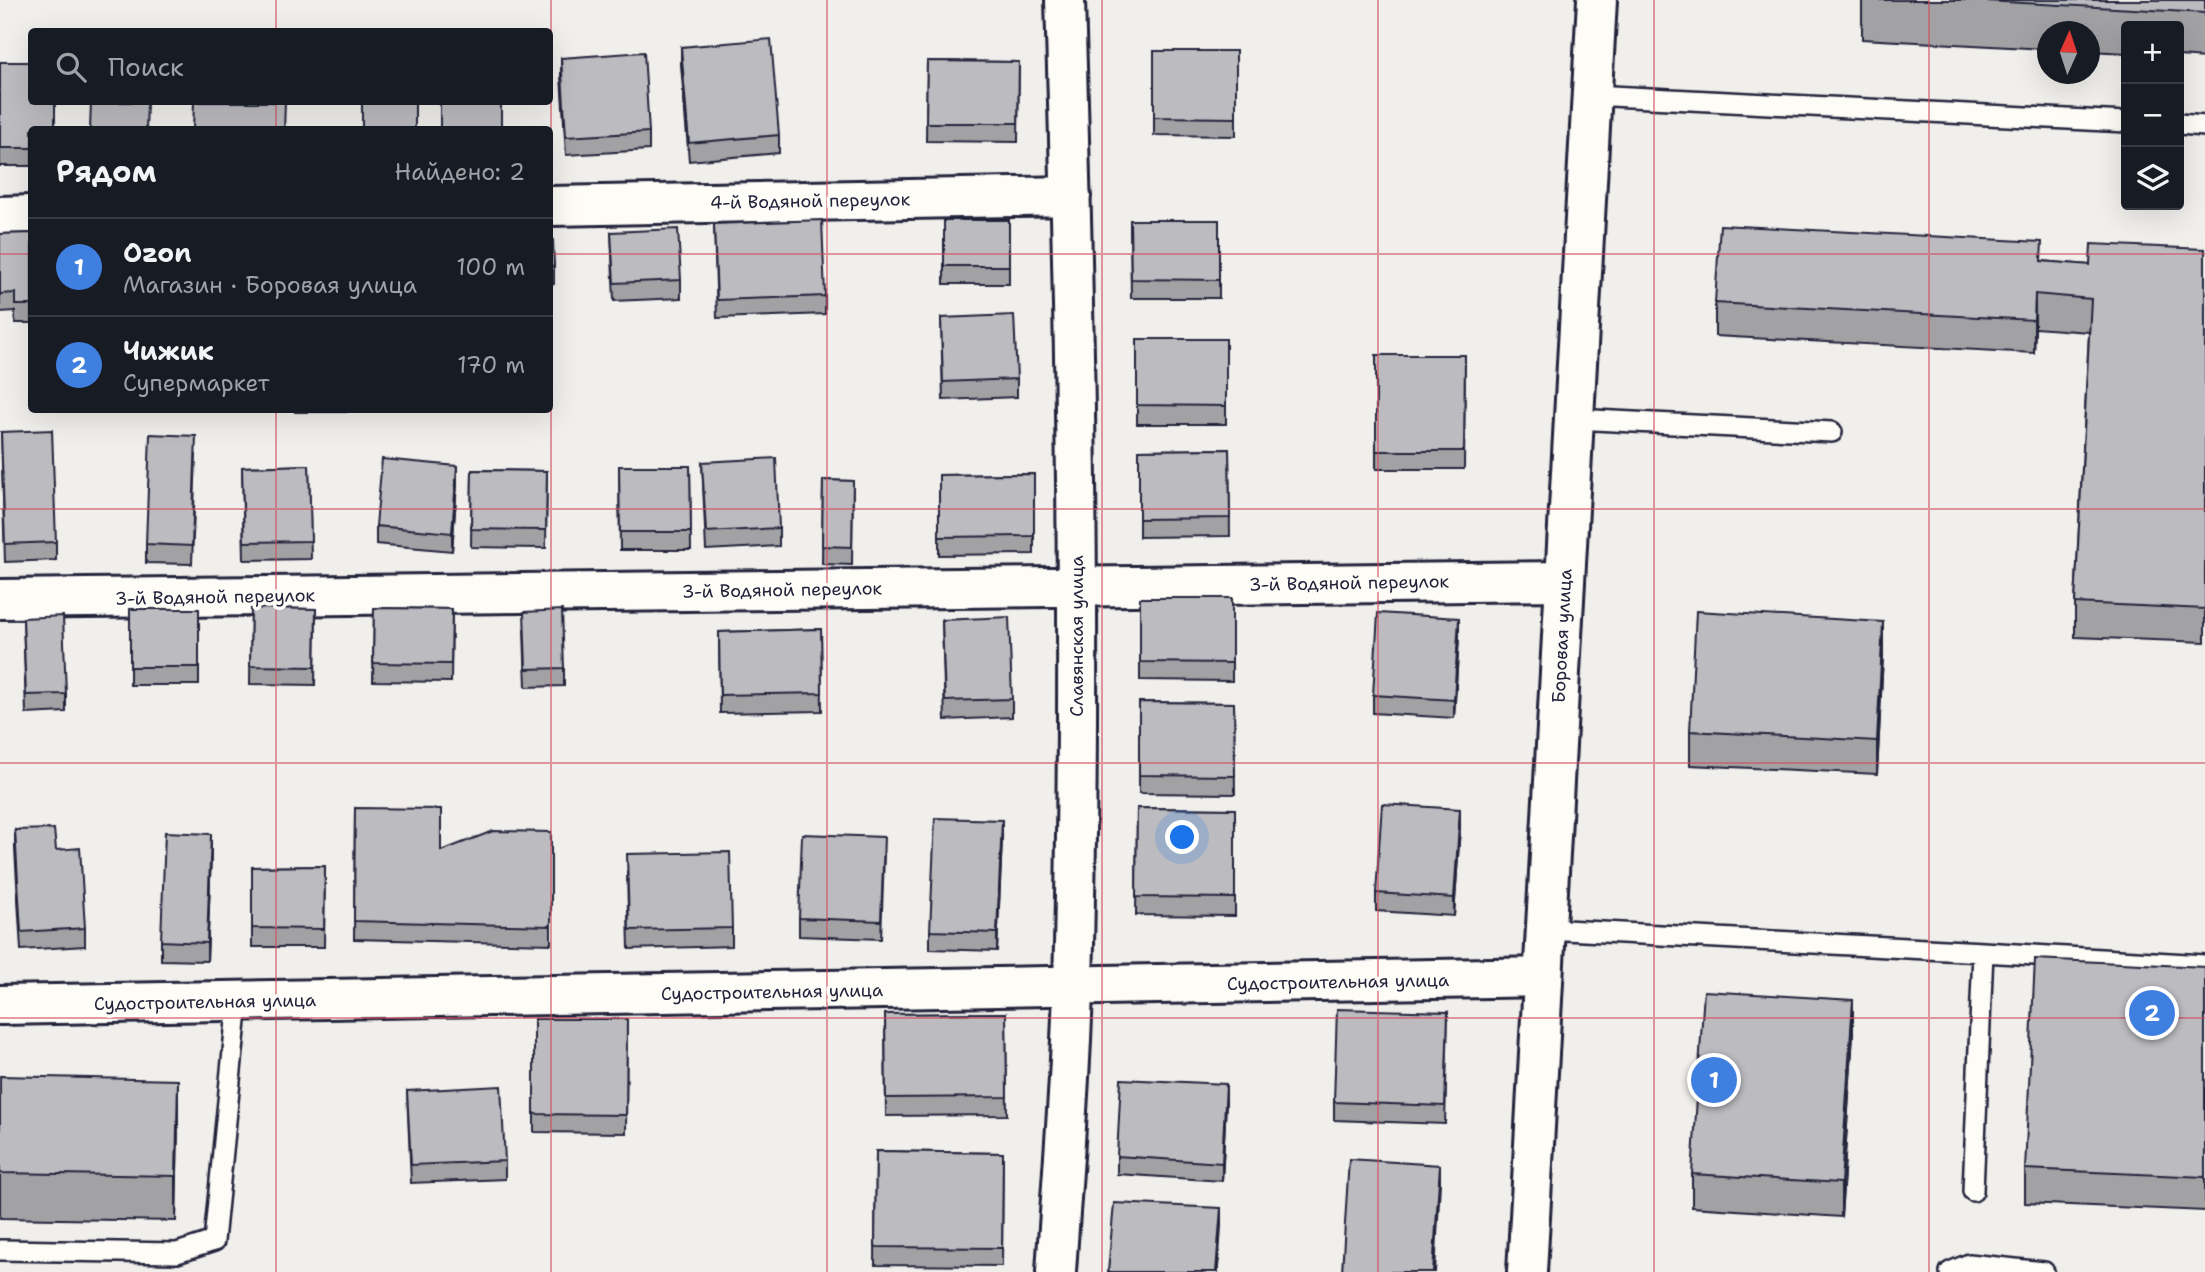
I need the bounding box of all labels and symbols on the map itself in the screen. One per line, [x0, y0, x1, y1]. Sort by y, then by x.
north arrow [2037, 21, 2100, 84]
street label: 4-й Водяной переулок [710, 187, 911, 215]
street label: Славянская улица [1065, 555, 1089, 717]
street label: Боровая улица [1546, 568, 1578, 704]
street label: 3-й Водяной переулок [1249, 569, 1450, 597]
street label: 3-й Водяной переулок [682, 576, 883, 604]
street label: 3-й Водяной переулок [115, 583, 316, 611]
your location [1165, 820, 1199, 854]
street label: Судостроительная улица [1227, 968, 1449, 996]
street label: Судостроительная улица [661, 978, 883, 1006]
pin: 2 [2129, 987, 2175, 1039]
street label: Судостроительная улица [94, 988, 316, 1016]
pin: 1 [1691, 1054, 1737, 1106]

